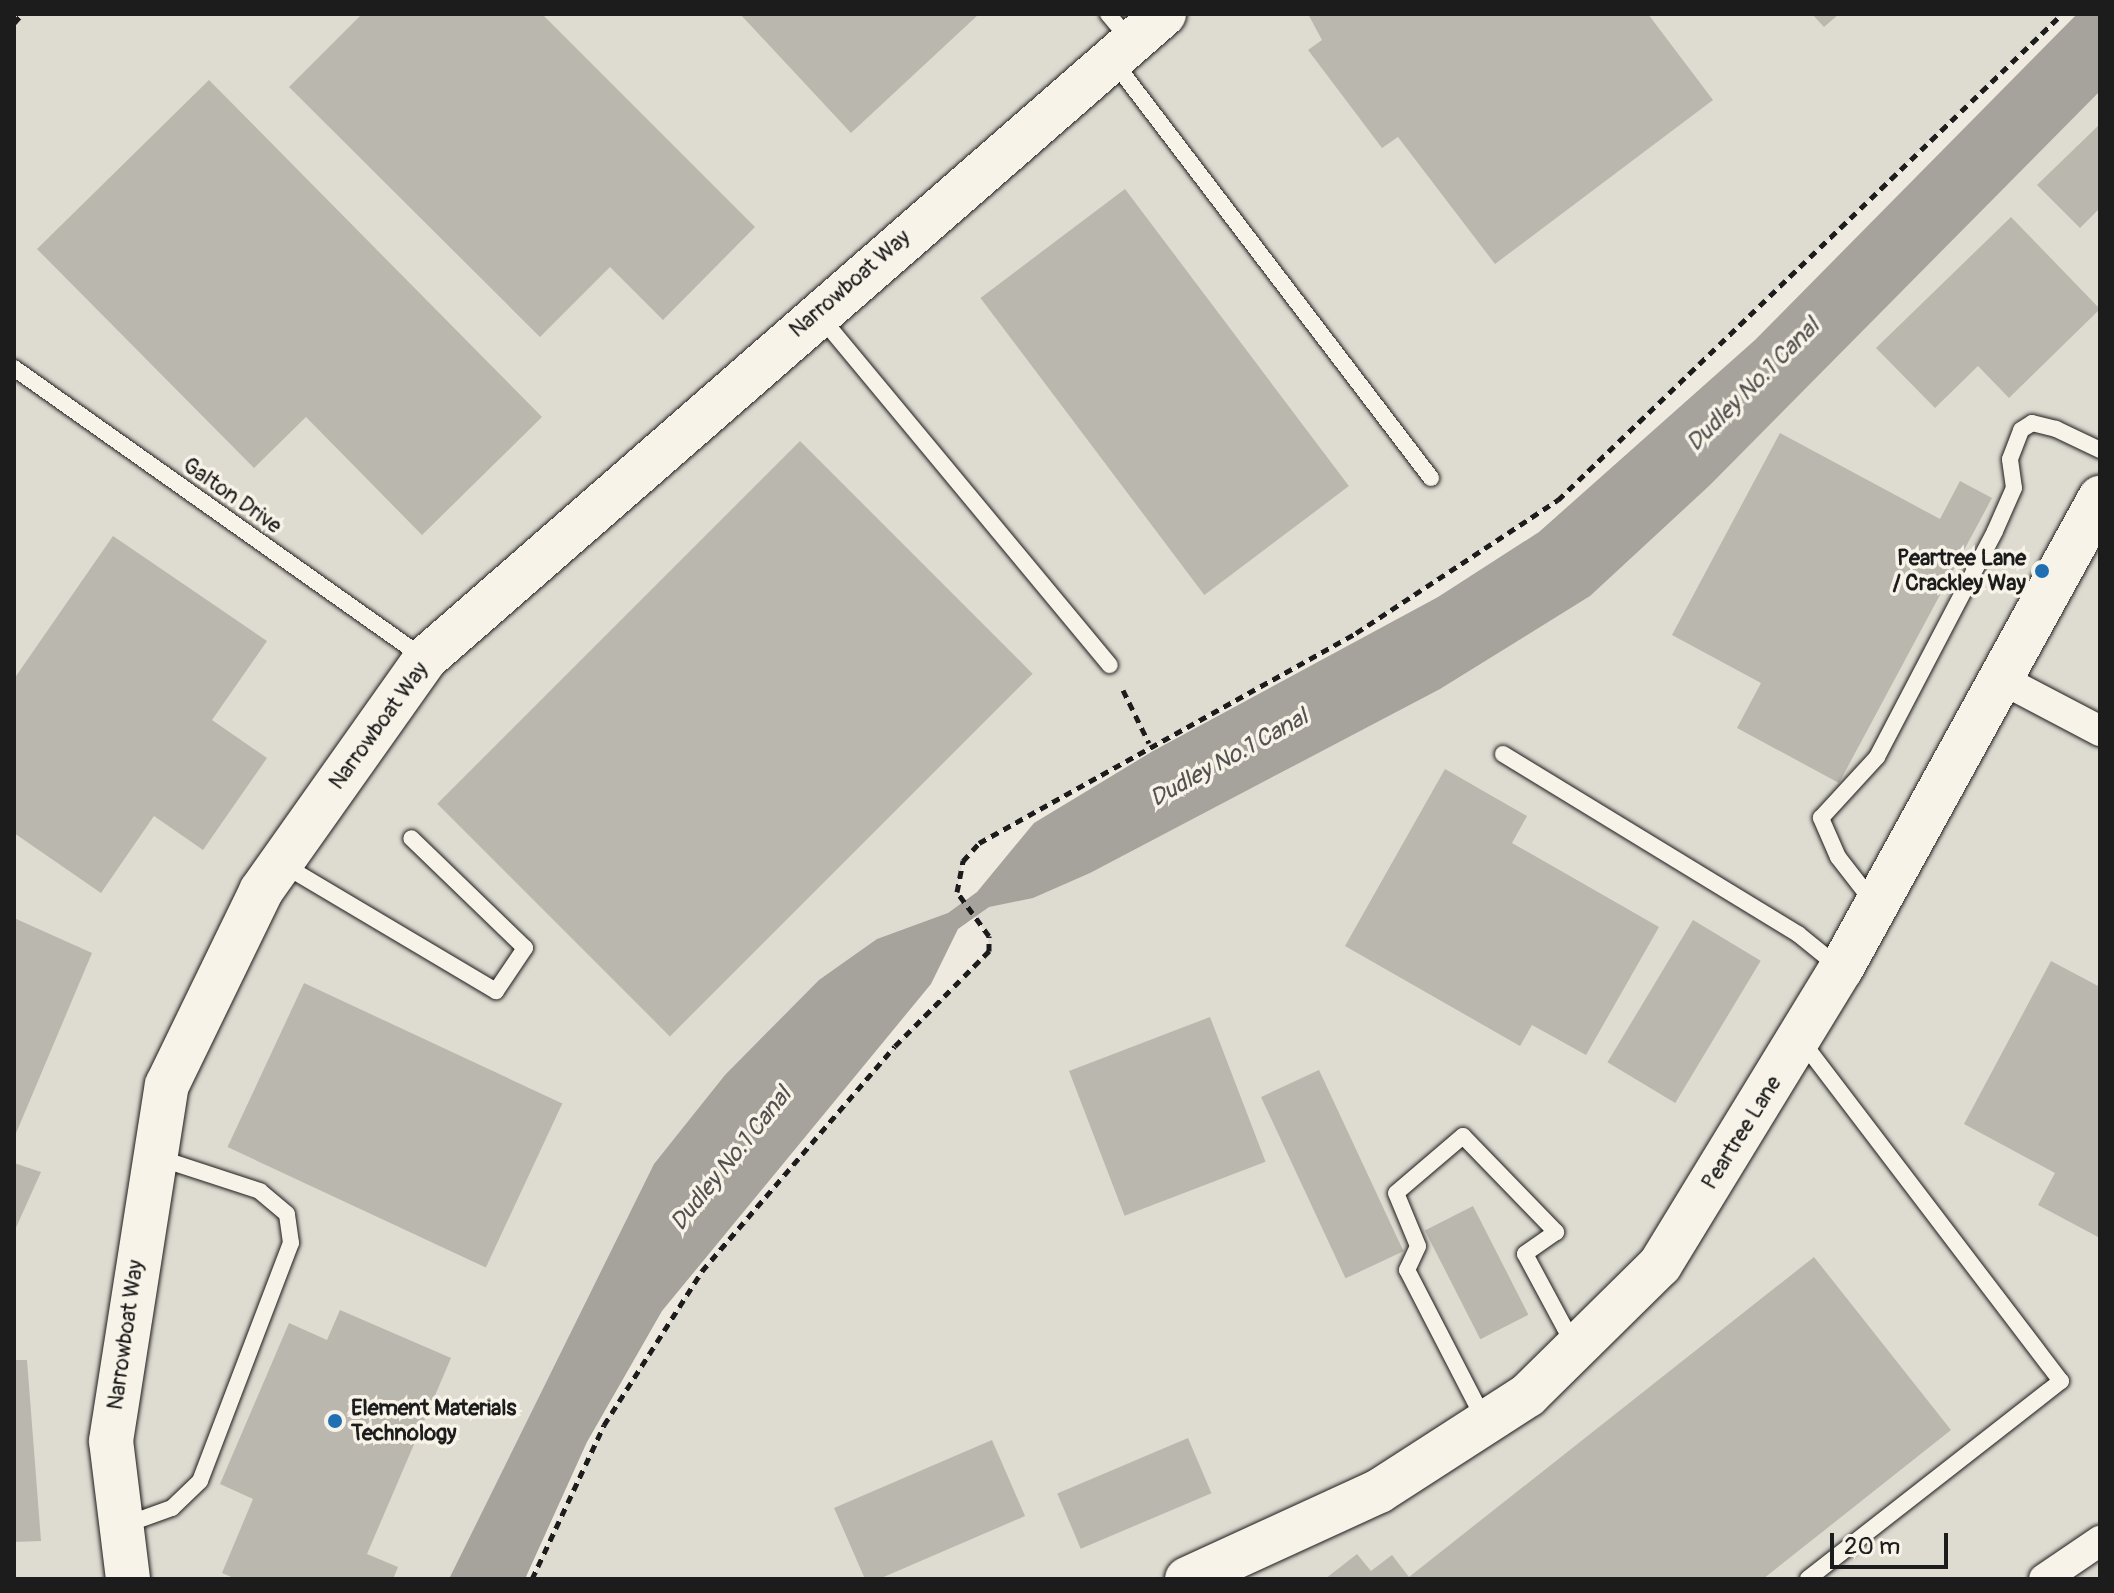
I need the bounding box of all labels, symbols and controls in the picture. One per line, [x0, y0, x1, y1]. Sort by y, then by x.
street label: Narrowboat Way [784, 224, 916, 344]
water label: Dudley No.1 Canal [1681, 313, 1825, 457]
street label: Galton Drive [177, 452, 287, 540]
place label: Peartree Lane / Crackley Way [1893, 545, 2026, 596]
marker: Peartree Lane / Crackley Way [2033, 562, 2051, 580]
street label: Narrowboat Way [324, 657, 434, 795]
water label: Dudley No.1 Canal [1145, 703, 1313, 813]
street label: Peartree Lane [1697, 1071, 1787, 1195]
water label: Dudley No.1 Canal [664, 1082, 798, 1236]
street label: Narrowboat Way [102, 1258, 150, 1412]
place label: Element Materials Technology [351, 1395, 516, 1446]
marker: Element Materials Technology [326, 1412, 344, 1430]
scale bar [1834, 1517, 1952, 1567]
text: 20 m [1844, 1532, 1900, 1561]

